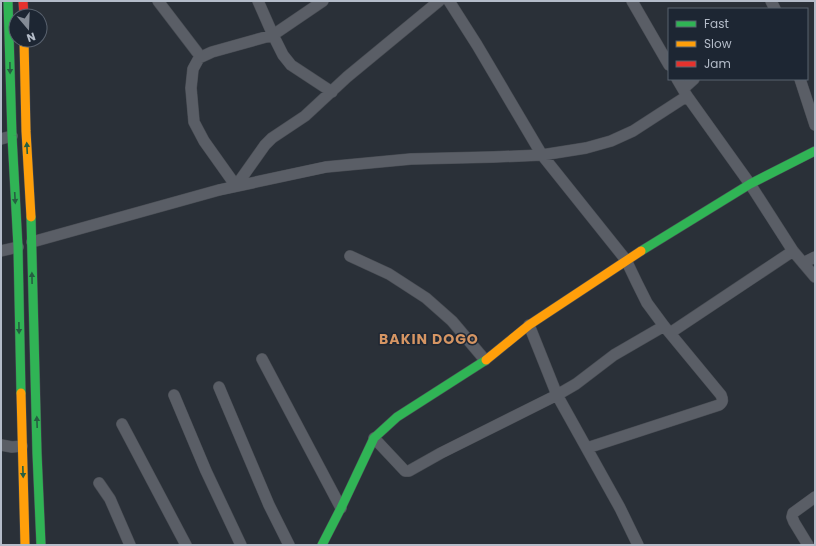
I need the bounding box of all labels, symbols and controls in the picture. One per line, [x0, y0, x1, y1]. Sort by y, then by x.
north arrow [8, 8, 48, 48]
legend [668, 8, 808, 80]
text: Fast [704, 15, 729, 32]
text: N [25, 29, 38, 46]
text: Slow [704, 35, 732, 52]
text: Jam [704, 55, 731, 72]
one-way arrow [7, 62, 14, 74]
one-way arrow [24, 142, 31, 154]
one-way arrow [12, 192, 19, 204]
one-way arrow [29, 272, 36, 284]
one-way arrow [16, 322, 23, 334]
district label: BAKIN DOGO [379, 329, 479, 349]
one-way arrow [33, 416, 40, 428]
one-way arrow [20, 466, 26, 479]

